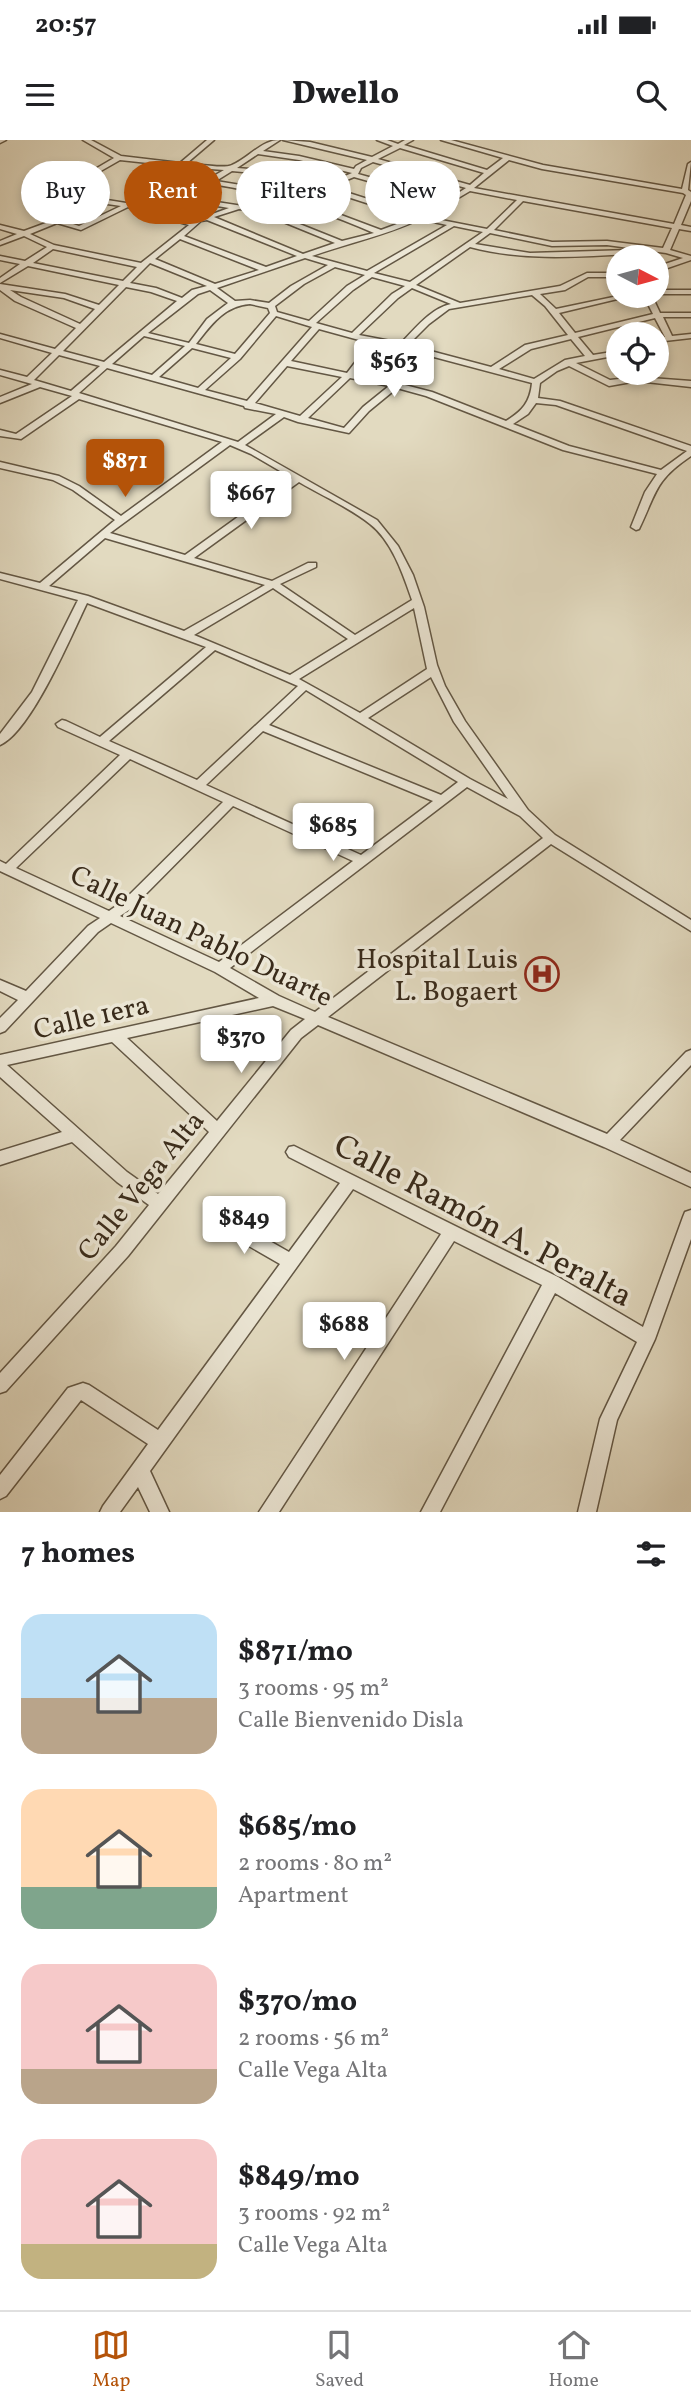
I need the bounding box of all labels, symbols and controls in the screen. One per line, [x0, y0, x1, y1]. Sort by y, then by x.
text: 20:57 [35, 7, 97, 43]
text: Dwello [292, 73, 399, 117]
icon: menu [21, 76, 59, 114]
icon: search [632, 76, 670, 114]
chip: Buy [21, 161, 110, 224]
chip: Rent [124, 161, 222, 224]
chip: Filters [236, 161, 351, 224]
chip: New [365, 161, 460, 224]
north arrow [606, 245, 668, 308]
map controls [606, 245, 669, 385]
button: locate [606, 322, 669, 385]
pin: $563 [353, 340, 435, 399]
text: $563 [370, 346, 418, 378]
pin: $871 [84, 440, 166, 499]
text: $871 [102, 446, 148, 478]
pin: $667 [210, 472, 292, 531]
text: $667 [226, 478, 276, 510]
pin: $685 [292, 804, 374, 863]
text: $685 [309, 810, 357, 842]
street label: Calle Juan Pablo Duarte [63, 857, 339, 1018]
place label: Hospital Luis L. Bogaert [356, 941, 518, 1012]
hospital icon: Hospital Luis L. Bogaert [523, 955, 561, 993]
street label: Calle 1era [30, 986, 153, 1051]
pin: $370 [200, 1016, 282, 1075]
text: $370 [217, 1022, 265, 1054]
street label: Calle Vega Alta [69, 1103, 215, 1270]
street label: Calle Ramón A. Peralta [325, 1124, 639, 1321]
pin: $849 [203, 1196, 285, 1256]
text: $849 [219, 1203, 269, 1235]
pin: $688 [303, 1302, 385, 1362]
text: $688 [319, 1309, 369, 1341]
text: 7 homes [21, 1533, 135, 1575]
icon: filters [632, 1535, 670, 1573]
text: $871/mo [238, 1631, 353, 1673]
icon: home [77, 1642, 161, 1726]
text: 3 rooms · 95 m² [238, 1673, 389, 1705]
text: Calle Bienvenido Disla [238, 1705, 464, 1737]
text: $685/mo [238, 1806, 357, 1848]
icon: home [77, 1817, 161, 1901]
text: 2 rooms · 80 m² [238, 1848, 392, 1880]
text: Apartment [238, 1880, 349, 1912]
text: $370/mo [238, 1981, 357, 2023]
icon: home [77, 1992, 161, 2076]
text: 2 rooms · 56 m² [238, 2023, 389, 2055]
text: Calle Vega Alta [238, 2055, 388, 2087]
text: $849/mo [238, 2156, 360, 2198]
icon: home [77, 2167, 161, 2251]
text: 3 rooms · 92 m² [238, 2198, 390, 2230]
text: Calle Vega Alta [238, 2230, 388, 2262]
tab: Map [92, 2326, 130, 2394]
tab: Saved [315, 2326, 364, 2394]
tab: Home [548, 2326, 599, 2394]

